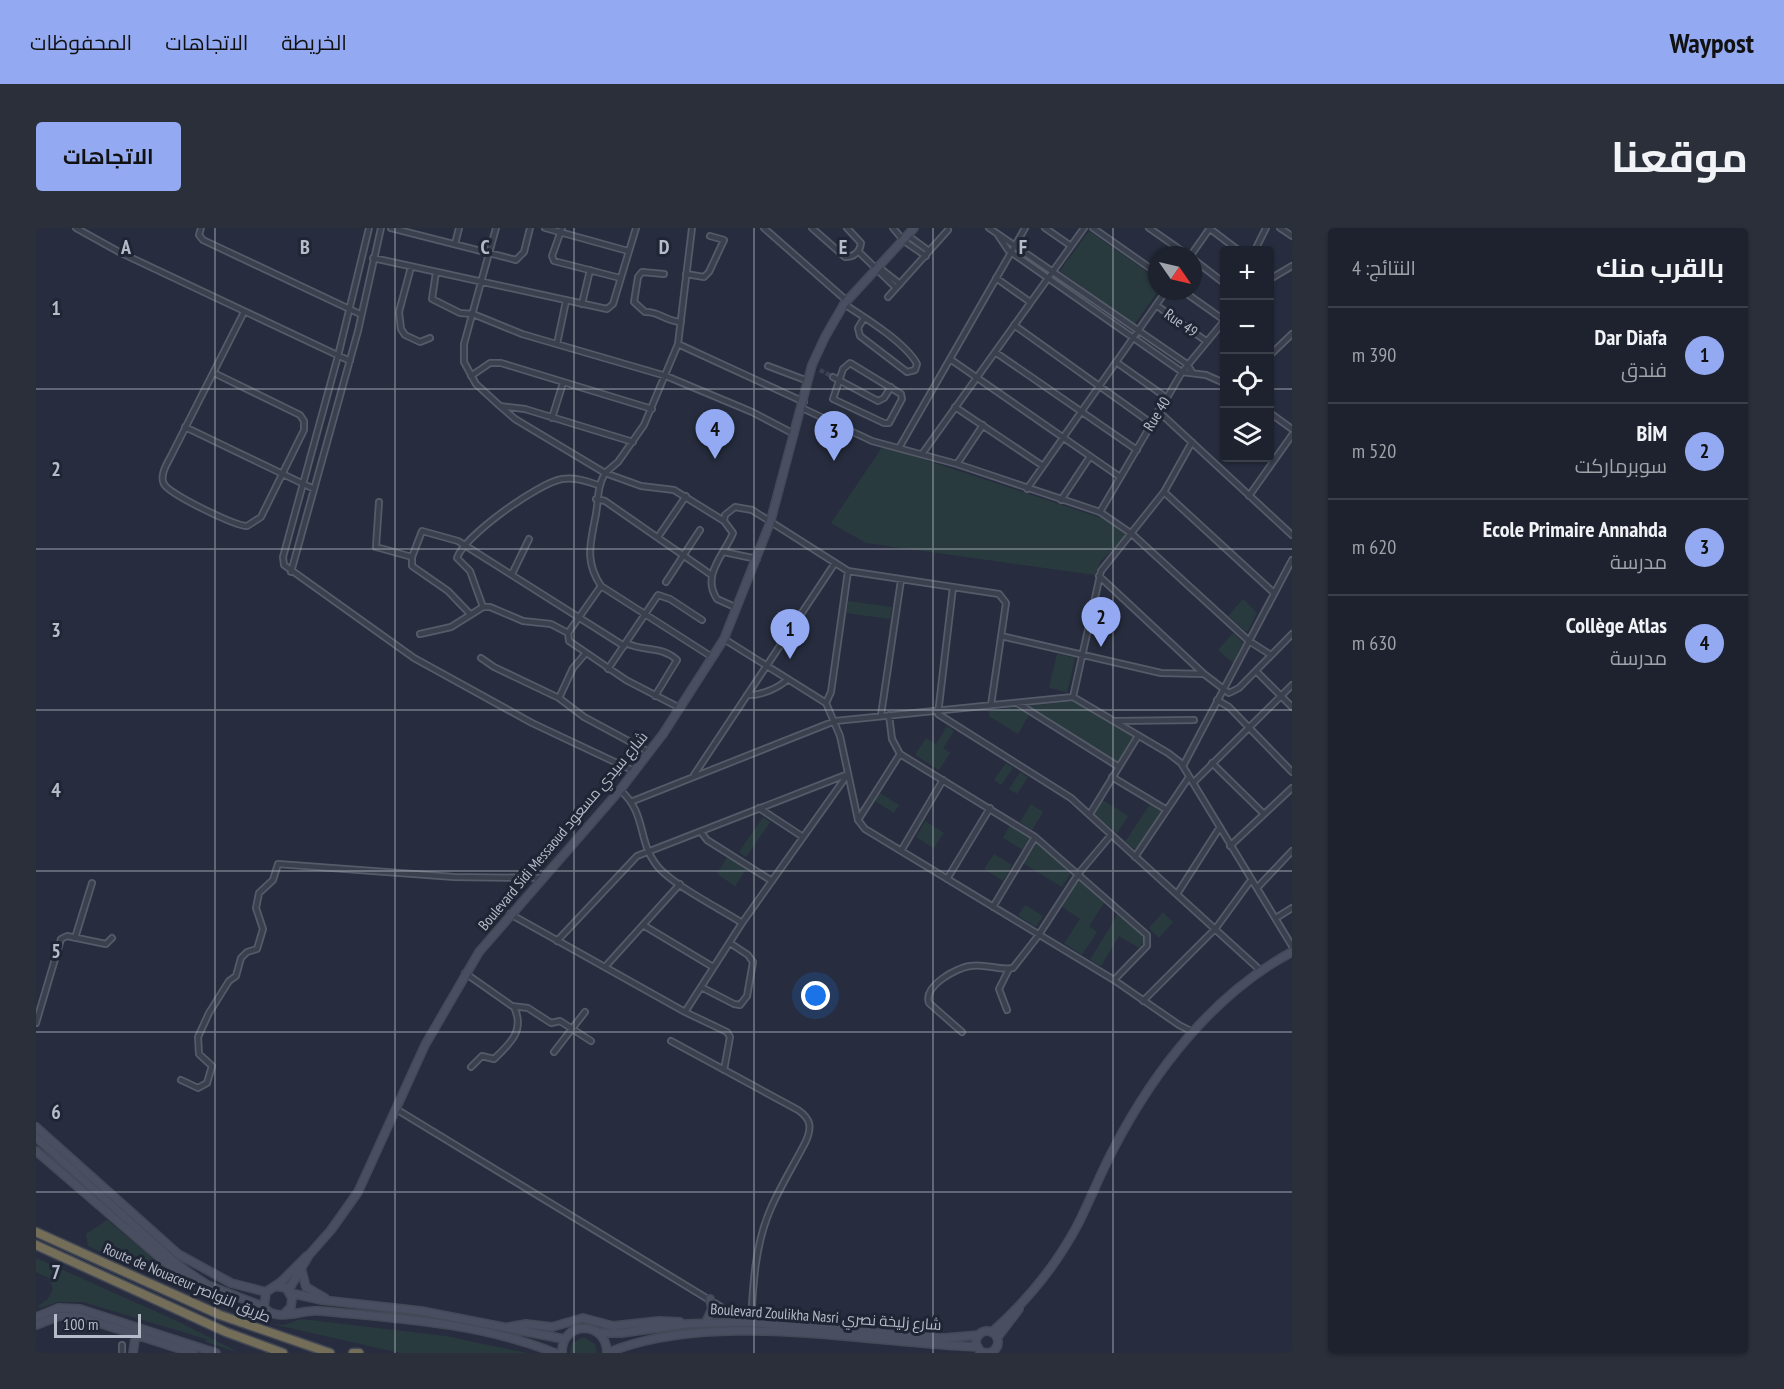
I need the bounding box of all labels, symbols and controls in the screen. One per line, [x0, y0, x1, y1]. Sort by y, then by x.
text: Waypost [1669, 24, 1754, 61]
text: المحفوظات [30, 29, 132, 56]
text: الاتجاهات [165, 29, 248, 56]
text: الخريطة [281, 29, 347, 56]
button: الاتجاهات [36, 122, 181, 191]
text: موقعنا [1611, 129, 1748, 184]
text: A [120, 234, 132, 260]
text: B [300, 234, 310, 260]
text: C [480, 234, 490, 260]
text: D [659, 234, 670, 260]
text: E [839, 234, 847, 260]
text: F [1019, 234, 1027, 260]
north arrow [1148, 246, 1202, 300]
map controls [1220, 246, 1274, 462]
button: + [1220, 246, 1274, 300]
text: بالقرب منك [1596, 251, 1724, 284]
text: النتائج: 4 [1352, 255, 1416, 281]
text: 1 [51, 295, 61, 321]
button: − [1220, 300, 1274, 354]
street label: Rue 49 [1161, 304, 1202, 341]
text: Dar Diafa [1594, 323, 1667, 351]
text: 390 m [1352, 342, 1396, 368]
text: 1 [1700, 342, 1709, 368]
button: locate [1220, 354, 1274, 408]
text: فندق [1621, 357, 1667, 383]
street label: Rue 40 [1139, 393, 1174, 434]
button: layers [1220, 408, 1274, 462]
pin: 4 [696, 410, 734, 459]
pin: 3 [814, 412, 854, 461]
text: BİM [1636, 419, 1667, 447]
text: 520 m [1352, 438, 1396, 464]
text: 2 [1700, 438, 1709, 464]
text: سوبرماركت [1575, 453, 1667, 479]
text: 2 [51, 456, 61, 482]
text: Ecole Primaire Annahda [1483, 515, 1667, 543]
text: 620 m [1352, 534, 1396, 560]
text: 3 [1700, 534, 1709, 560]
text: مدرسة [1610, 549, 1667, 575]
pin: 2 [1082, 598, 1120, 647]
pin: 1 [770, 610, 810, 659]
text: Collège Atlas [1566, 611, 1667, 639]
text: 3 [51, 617, 61, 643]
text: 630 m [1352, 630, 1396, 656]
text: 4 [1700, 630, 1709, 656]
text: مدرسة [1610, 645, 1667, 671]
street label: Boulevard Sidi Messaoud شارع سيدي مسعود [474, 727, 654, 936]
text: 4 [51, 777, 61, 803]
text: 5 [51, 938, 61, 964]
your location [801, 981, 830, 1010]
text: 6 [51, 1099, 61, 1125]
street label: Route de Nouaceur طريق النواصر [100, 1239, 274, 1327]
text: 7 [51, 1259, 61, 1285]
street label: Boulevard Zoulikha Nasri شارع زليخة نصري [710, 1299, 942, 1337]
scale bar [54, 1311, 141, 1338]
text: 100 m [63, 1314, 98, 1334]

